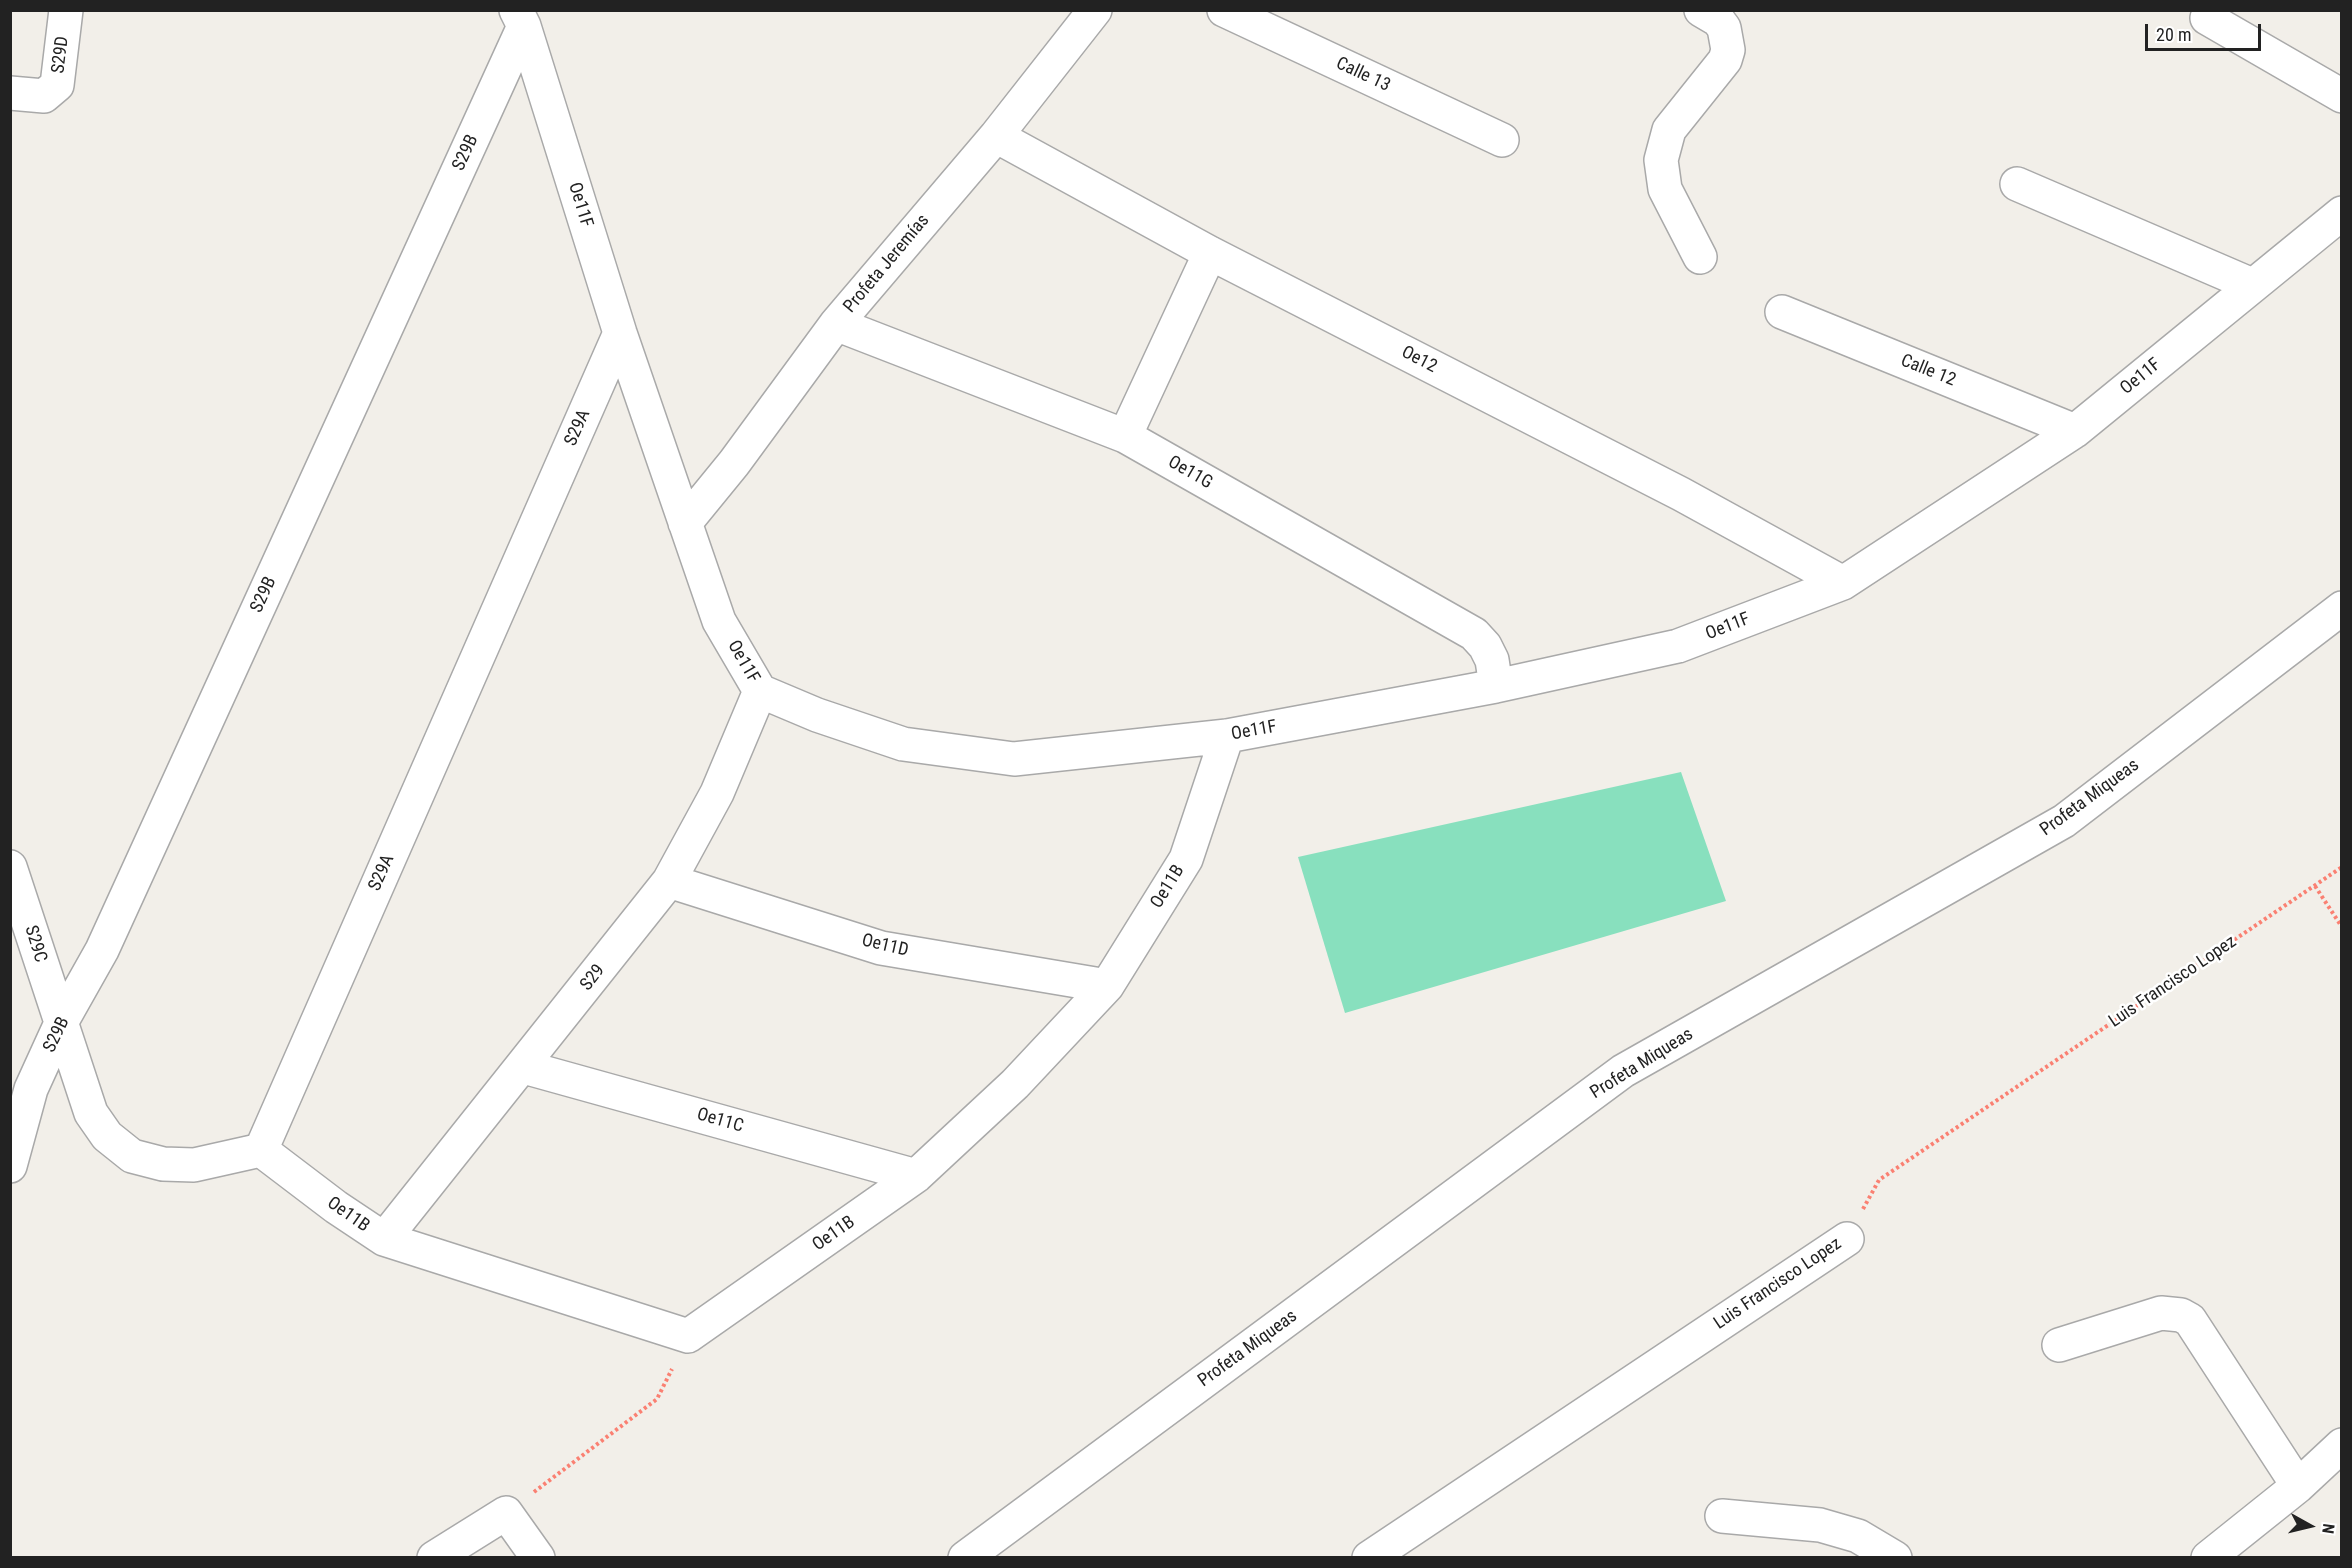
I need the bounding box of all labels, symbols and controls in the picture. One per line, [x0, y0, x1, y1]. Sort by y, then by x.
scale bar [2148, 12, 2264, 50]
text: 20 m [2156, 24, 2191, 45]
street label: S29D [48, 35, 74, 75]
street label: Calle 13 [1332, 53, 1394, 97]
street label: S29B [448, 132, 484, 174]
street label: Oe11F [563, 180, 597, 230]
street label: Profeta Jeremías [840, 210, 934, 318]
street label: Oe12 [1398, 342, 1440, 378]
street label: Calle 12 [1897, 350, 1959, 392]
street label: Oe11F [2116, 354, 2166, 400]
street label: S29A [561, 406, 595, 450]
street label: Oe11G [1164, 452, 1216, 494]
street label: S29B [246, 574, 282, 616]
street label: Oe11F [1703, 609, 1753, 645]
street label: Oe11F [722, 637, 764, 687]
street label: Oe11F [1230, 716, 1278, 746]
street label: Profeta Miqueas [2036, 755, 2144, 841]
street label: S29A [365, 851, 399, 895]
street label: Oe11B [1146, 861, 1190, 913]
street label: S29C [19, 923, 51, 965]
street label: Oe11D [860, 930, 910, 962]
street label: Luis Francisco Lopez [2105, 931, 2241, 1033]
street label: S29 [576, 961, 610, 995]
street label: S29B [39, 1014, 75, 1056]
street label: Profeta Miqueas [1587, 1024, 1697, 1104]
street label: Oe11C [694, 1104, 746, 1138]
street label: Oe11B [323, 1193, 373, 1237]
street label: Oe11B [809, 1212, 859, 1256]
street label: Luis Francisco Lopez [1710, 1233, 1846, 1335]
street label: Profeta Miqueas [1194, 1306, 1302, 1392]
north arrow [2280, 1496, 2340, 1556]
text: N [2318, 1522, 2338, 1535]

